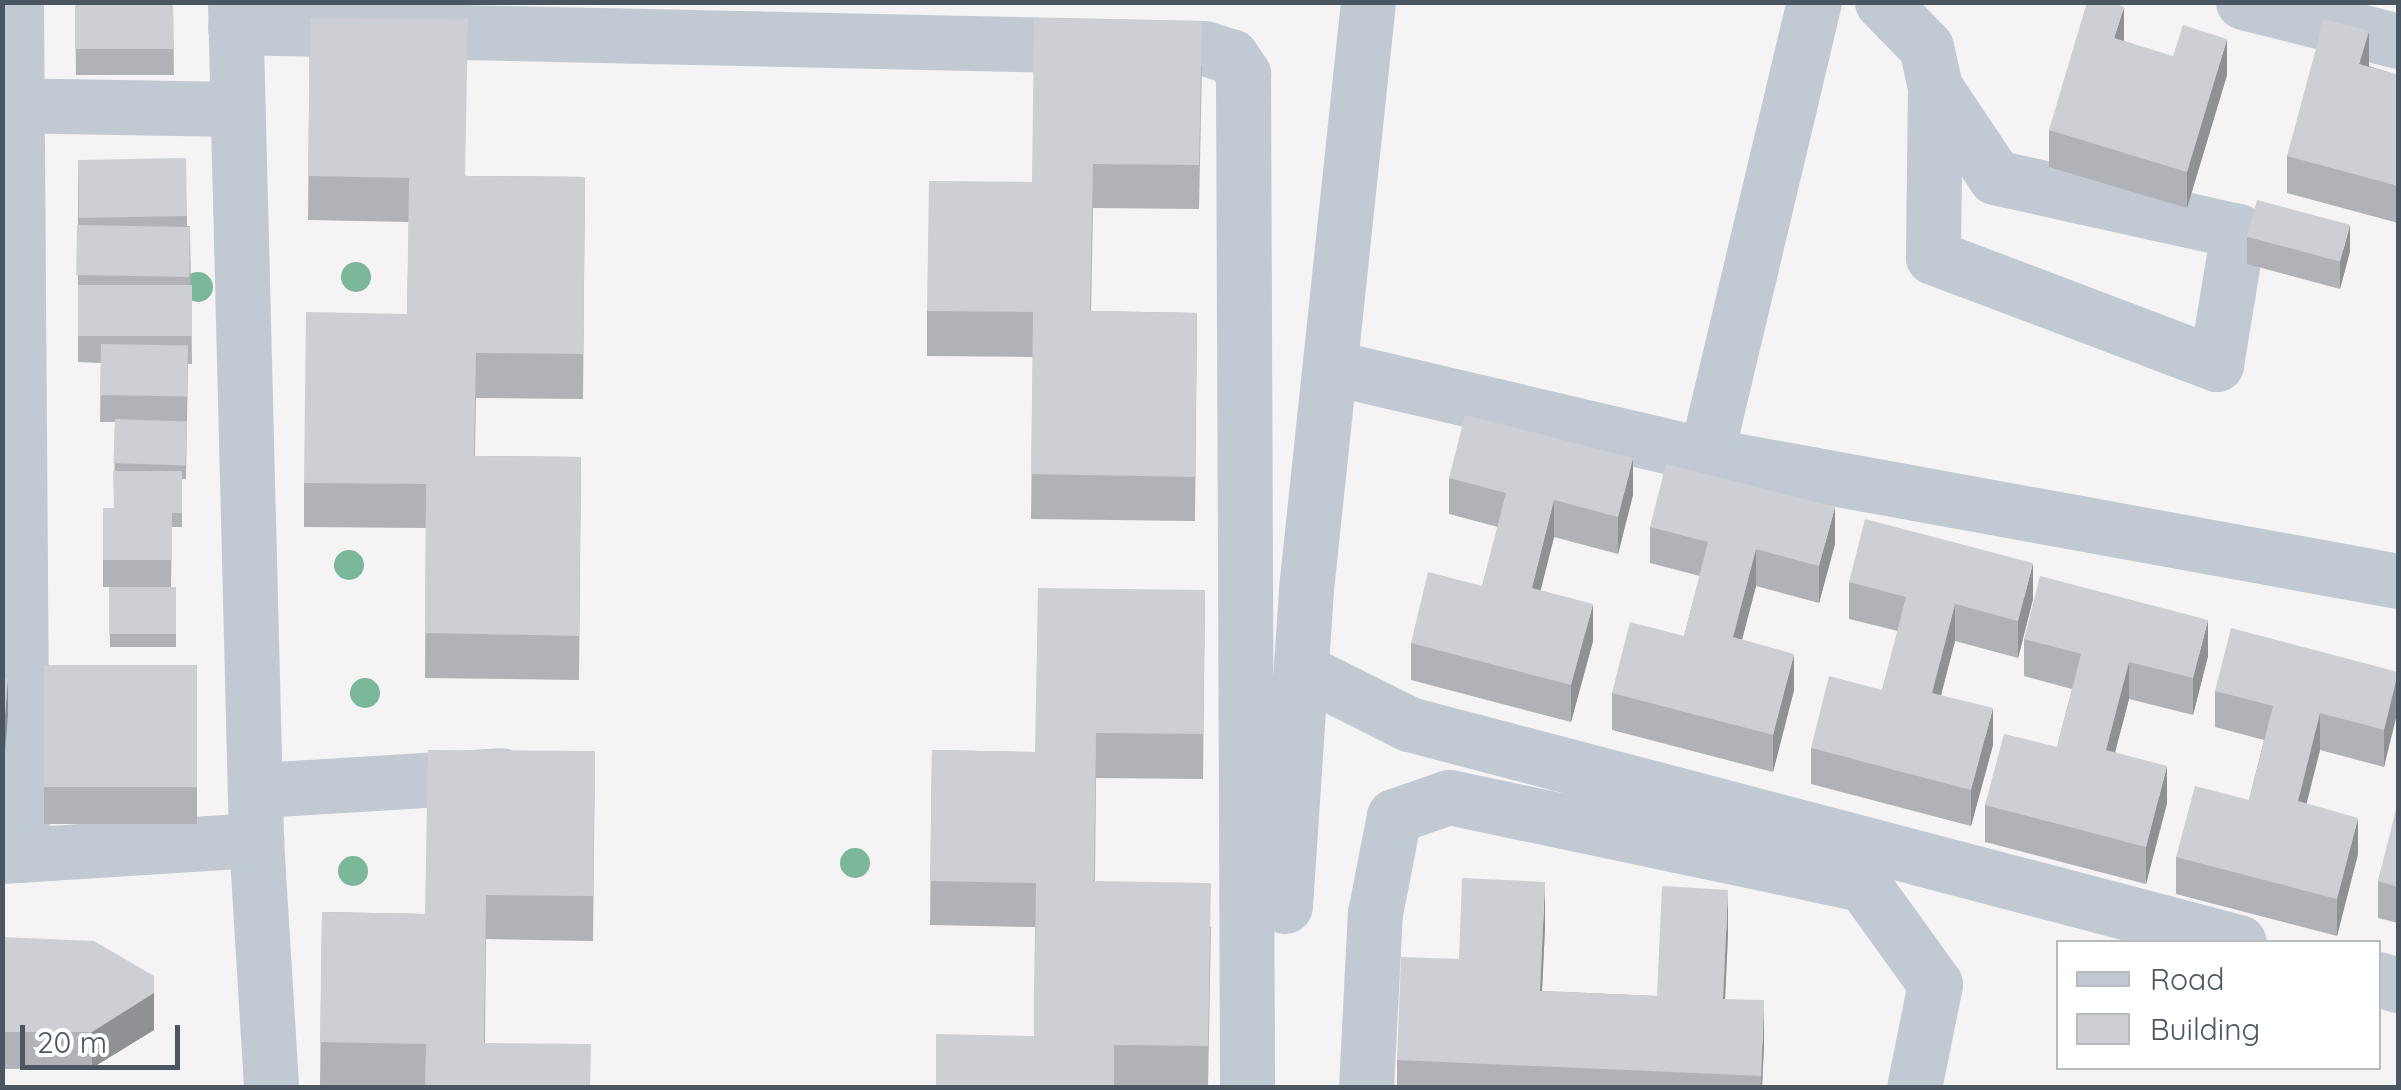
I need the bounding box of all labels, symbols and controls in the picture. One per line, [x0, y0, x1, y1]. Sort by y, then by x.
legend [2056, 940, 2381, 1070]
text: Road [2150, 960, 2224, 998]
scale bar [25, 1005, 185, 1067]
text: Building [2150, 1010, 2260, 1048]
text: 20 m [37, 1023, 107, 1061]

